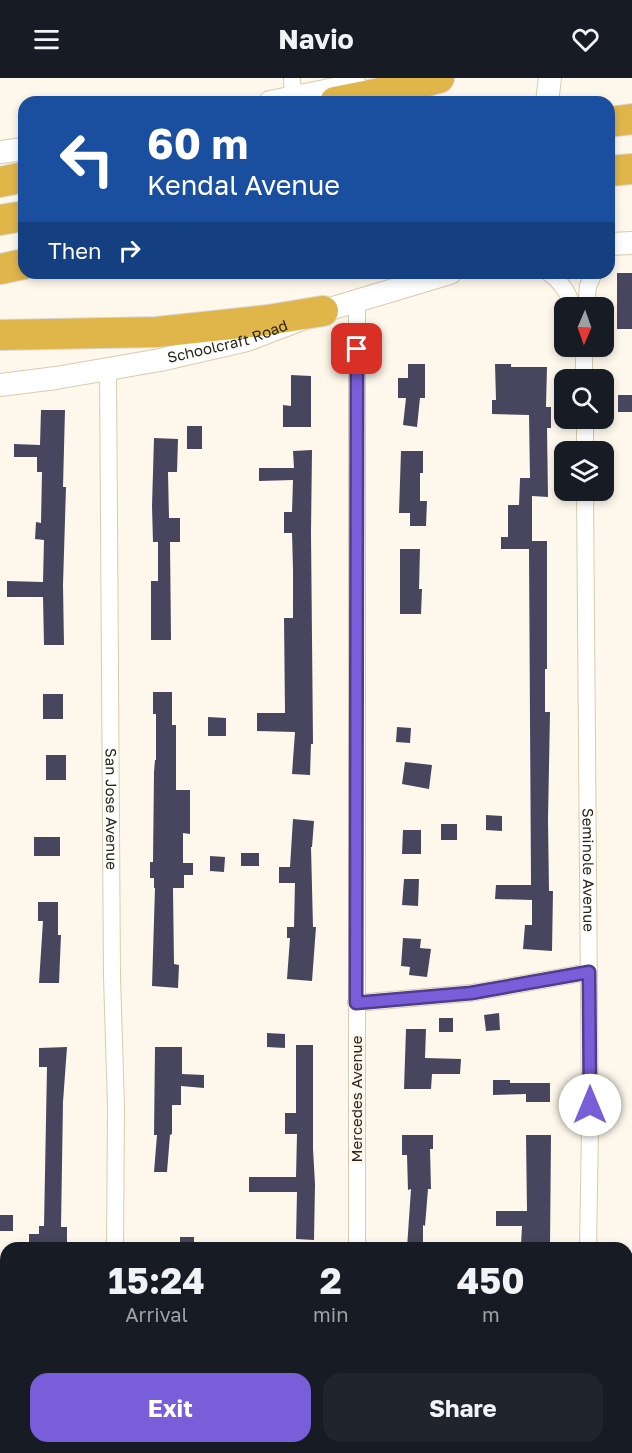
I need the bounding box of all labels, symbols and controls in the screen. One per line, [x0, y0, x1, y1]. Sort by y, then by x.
icon: menu [30, 23, 63, 56]
text: Navio [278, 23, 354, 55]
icon: heart [569, 23, 602, 56]
text: 60 m [147, 118, 248, 168]
icon: left [48, 120, 126, 198]
text: Kendal Avenue [147, 169, 340, 201]
icon: right [113, 234, 146, 267]
text: Then [48, 237, 101, 264]
north arrow [554, 297, 614, 357]
map controls [554, 297, 614, 501]
street label: Schoolcraft Road [165, 315, 290, 366]
pin [331, 323, 382, 374]
icon: arrive [340, 332, 373, 365]
button: search [554, 369, 614, 429]
button: layers [554, 441, 614, 501]
street label: San Jose Avenue [102, 748, 121, 870]
street label: Seminole Avenue [579, 808, 598, 932]
street label: Mercedes Avenue [347, 1035, 365, 1162]
position arrow [558, 1073, 622, 1137]
text: 15:24 [108, 1259, 205, 1302]
text: 2 [320, 1259, 342, 1302]
text: 450 [457, 1259, 525, 1302]
text: Arrival [125, 1302, 188, 1326]
text: min [313, 1302, 348, 1326]
text: m [482, 1302, 500, 1326]
button: Exit [30, 1373, 311, 1442]
button: Share [323, 1373, 603, 1442]

